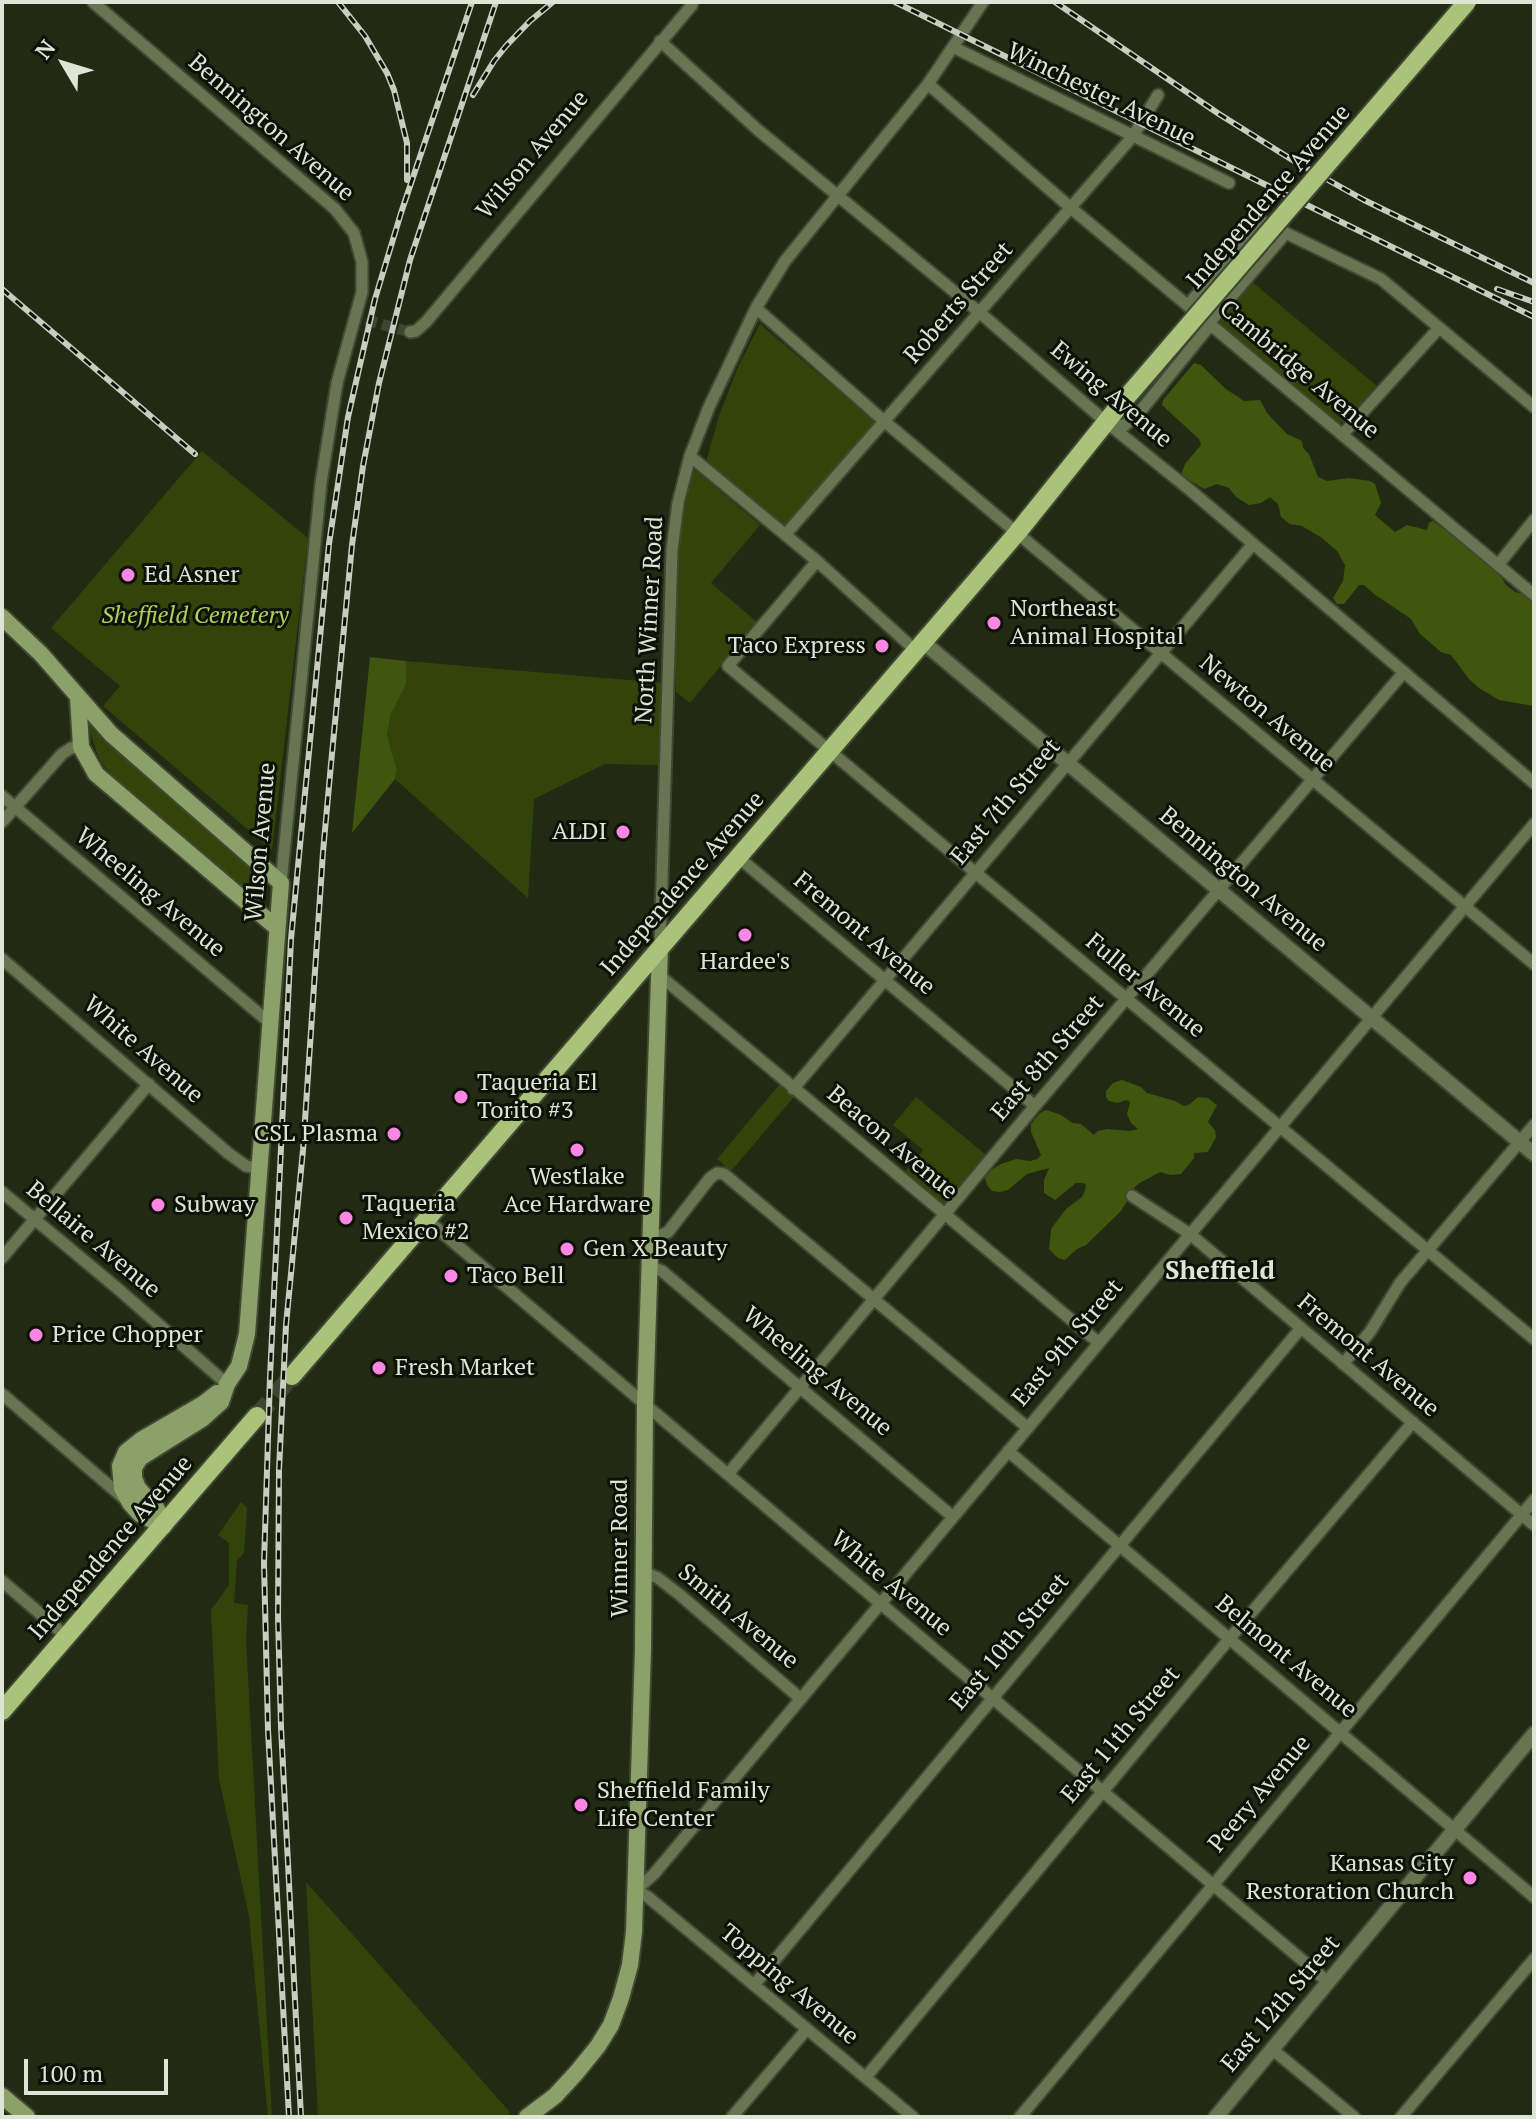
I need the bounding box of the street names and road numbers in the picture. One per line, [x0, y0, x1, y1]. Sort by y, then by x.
street label: Winchester Avenue [1002, 37, 1200, 153]
street label: Bennington Avenue [182, 48, 360, 208]
street label: Wilson Avenue [471, 85, 595, 225]
street label: Independence Avenue [1181, 99, 1357, 295]
street label: Roberts Street [898, 236, 1020, 370]
street label: Cambridge Avenue [1213, 295, 1385, 445]
street label: Ewing Avenue [1044, 336, 1178, 454]
street label: North Winner Road [630, 516, 670, 724]
street label: Newton Avenue [1193, 649, 1341, 779]
street label: East 7th Street [945, 733, 1067, 871]
street label: Wilson Avenue [240, 761, 282, 923]
street label: Independence Avenue [595, 786, 771, 982]
street label: Bennington Avenue [1153, 801, 1333, 959]
street label: Wheeling Avenue [69, 822, 231, 964]
street label: Fremont Avenue [787, 866, 941, 1002]
street label: Fuller Avenue [1079, 928, 1211, 1044]
street label: East 8th Street [986, 989, 1110, 1127]
street label: White Avenue [77, 990, 209, 1110]
street label: Beacon Avenue [821, 1080, 963, 1206]
street label: Bellaire Avenue [20, 1176, 166, 1304]
street label: East 9th Street [1007, 1274, 1129, 1412]
street label: Fremont Avenue [1291, 1288, 1445, 1424]
street label: Wheeling Avenue [736, 1301, 898, 1443]
street label: Independence Avenue [23, 1450, 199, 1646]
street label: Winner Road [606, 1479, 634, 1617]
street label: White Avenue [825, 1525, 957, 1643]
street label: Smith Avenue [672, 1558, 804, 1676]
street label: East 10th Street [944, 1568, 1076, 1716]
street label: Belmont Avenue [1209, 1590, 1363, 1724]
street label: East 11th Street [1055, 1661, 1187, 1809]
street label: Peery Avenue [1203, 1730, 1317, 1858]
street label: Topping Avenue [714, 1919, 864, 2051]
street label: East 12th Street [1215, 1930, 1347, 2078]

